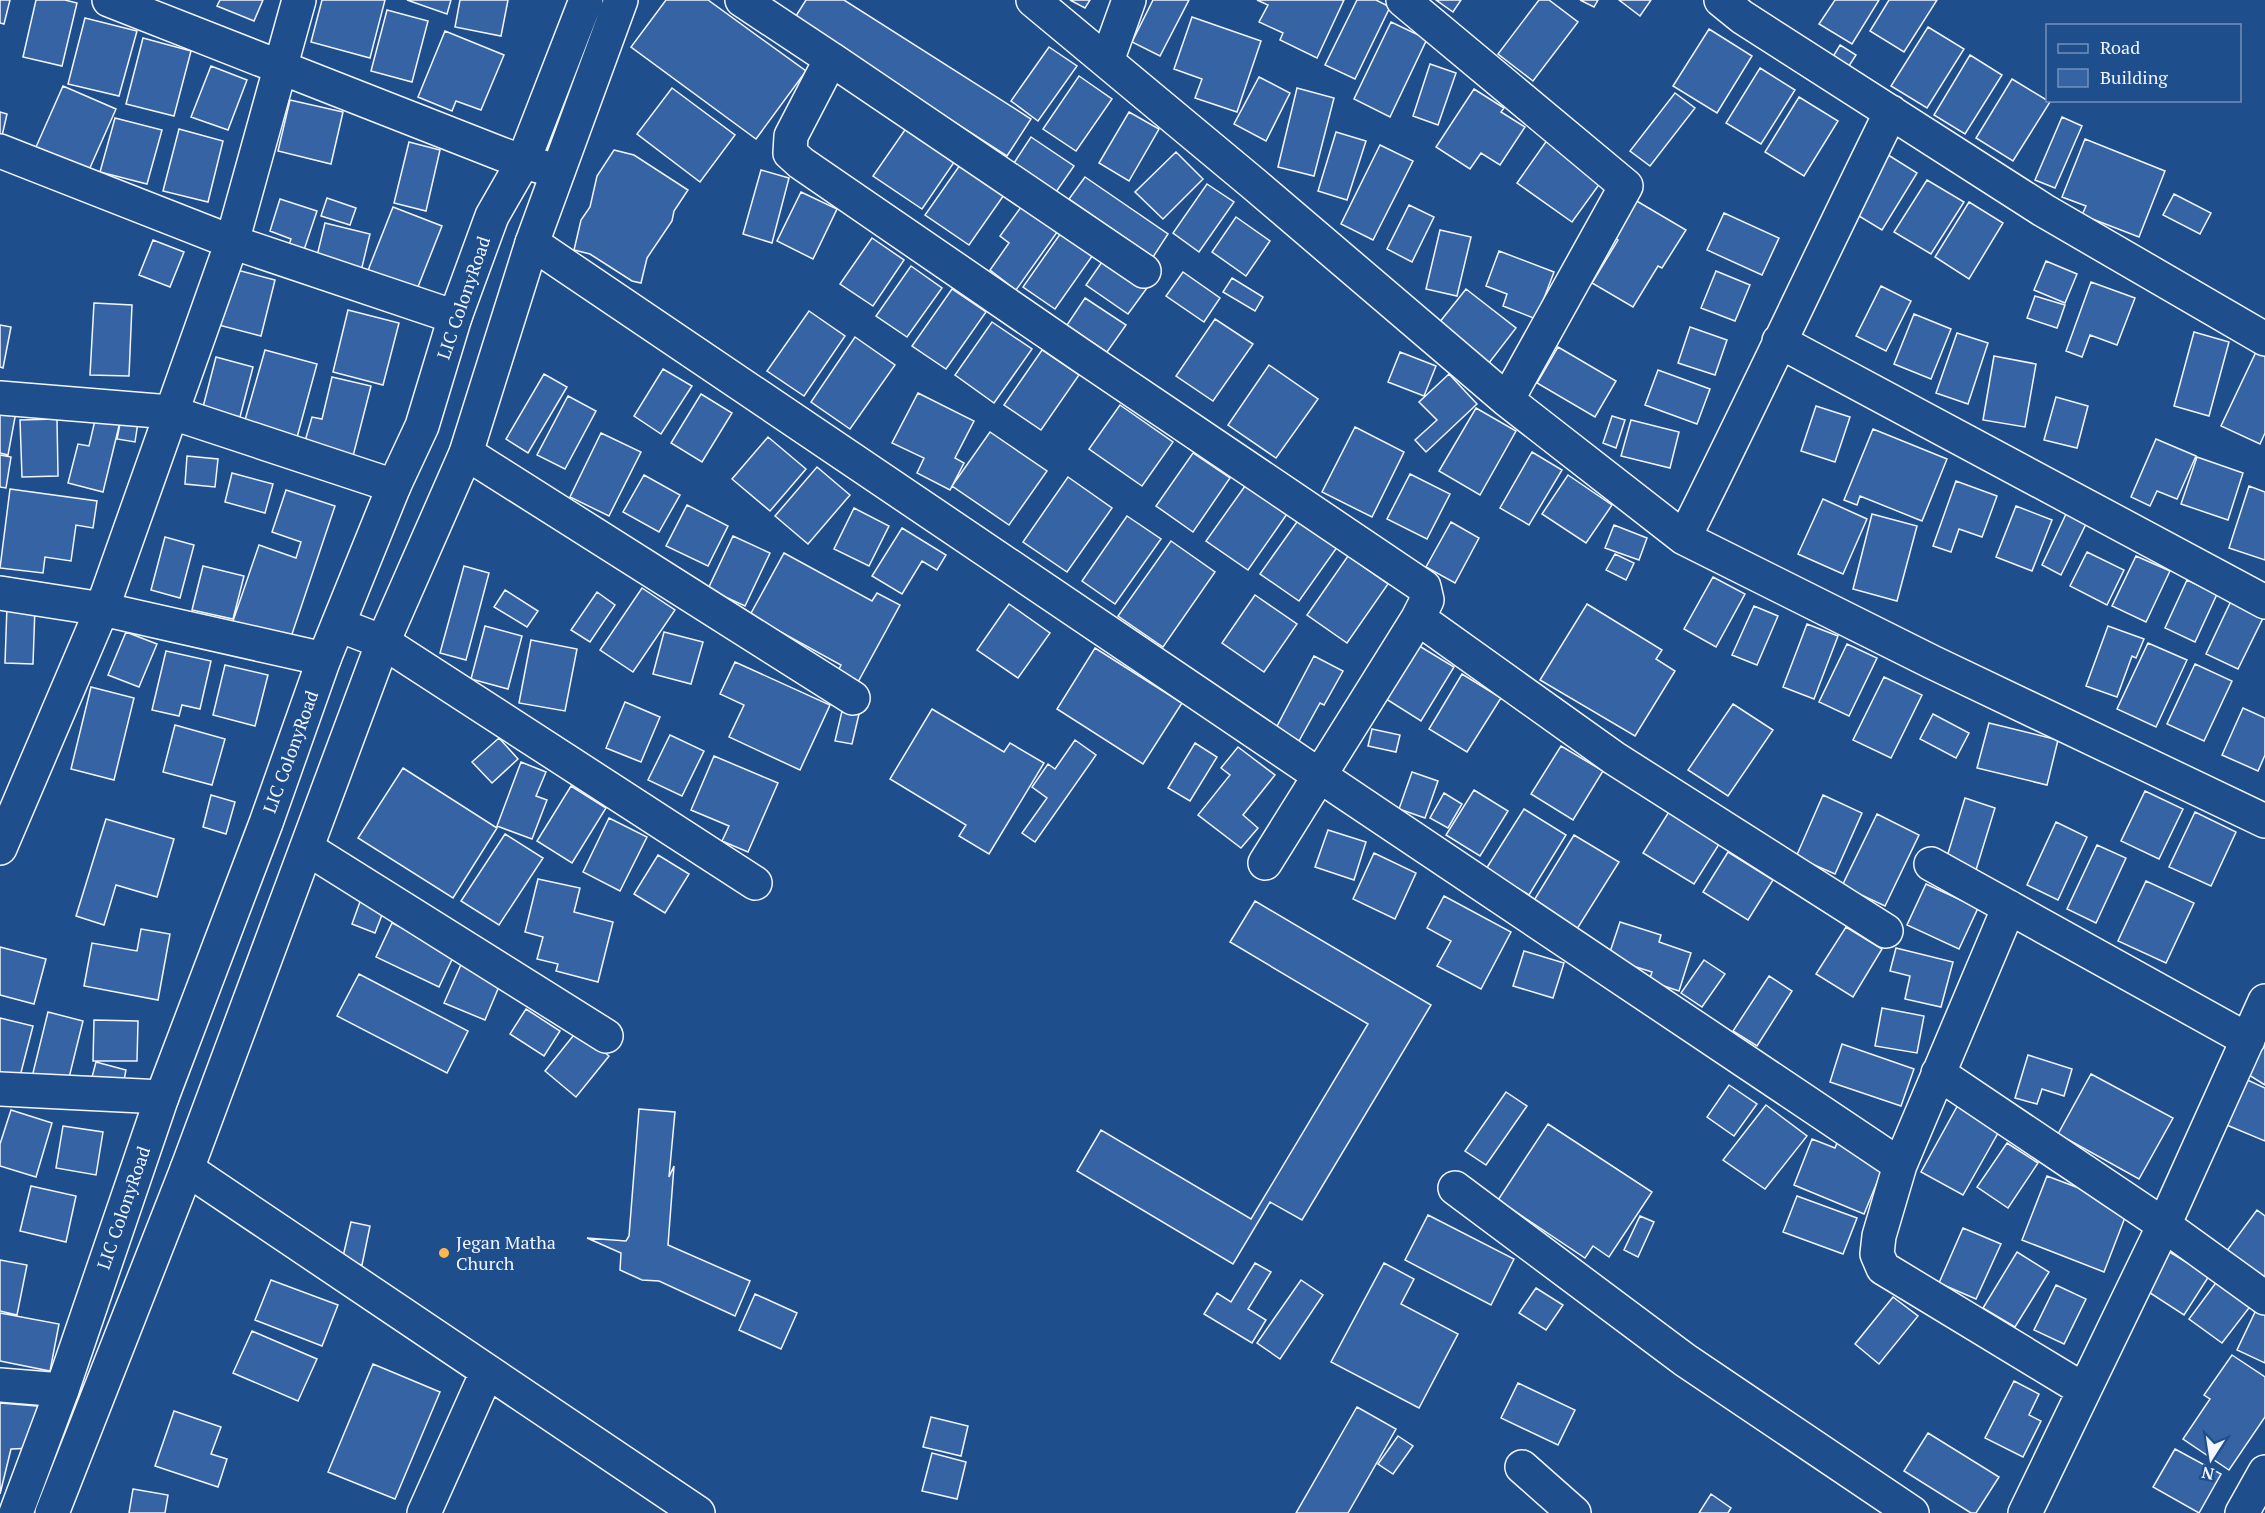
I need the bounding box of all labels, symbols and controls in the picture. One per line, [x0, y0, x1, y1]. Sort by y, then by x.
legend [2046, 24, 2241, 102]
text: Road [2100, 35, 2140, 59]
text: Building [2100, 65, 2168, 89]
street label: LIC ColonyRoad [431, 233, 495, 362]
street label: LIC ColonyRoad [257, 687, 323, 816]
street label: LIC ColonyRoad [91, 1143, 155, 1272]
place label: Jegan Matha Church [456, 1230, 556, 1275]
marker: Jegan Matha Church [437, 1246, 451, 1260]
north arrow [2181, 1429, 2241, 1489]
text: N [2200, 1462, 2216, 1486]

